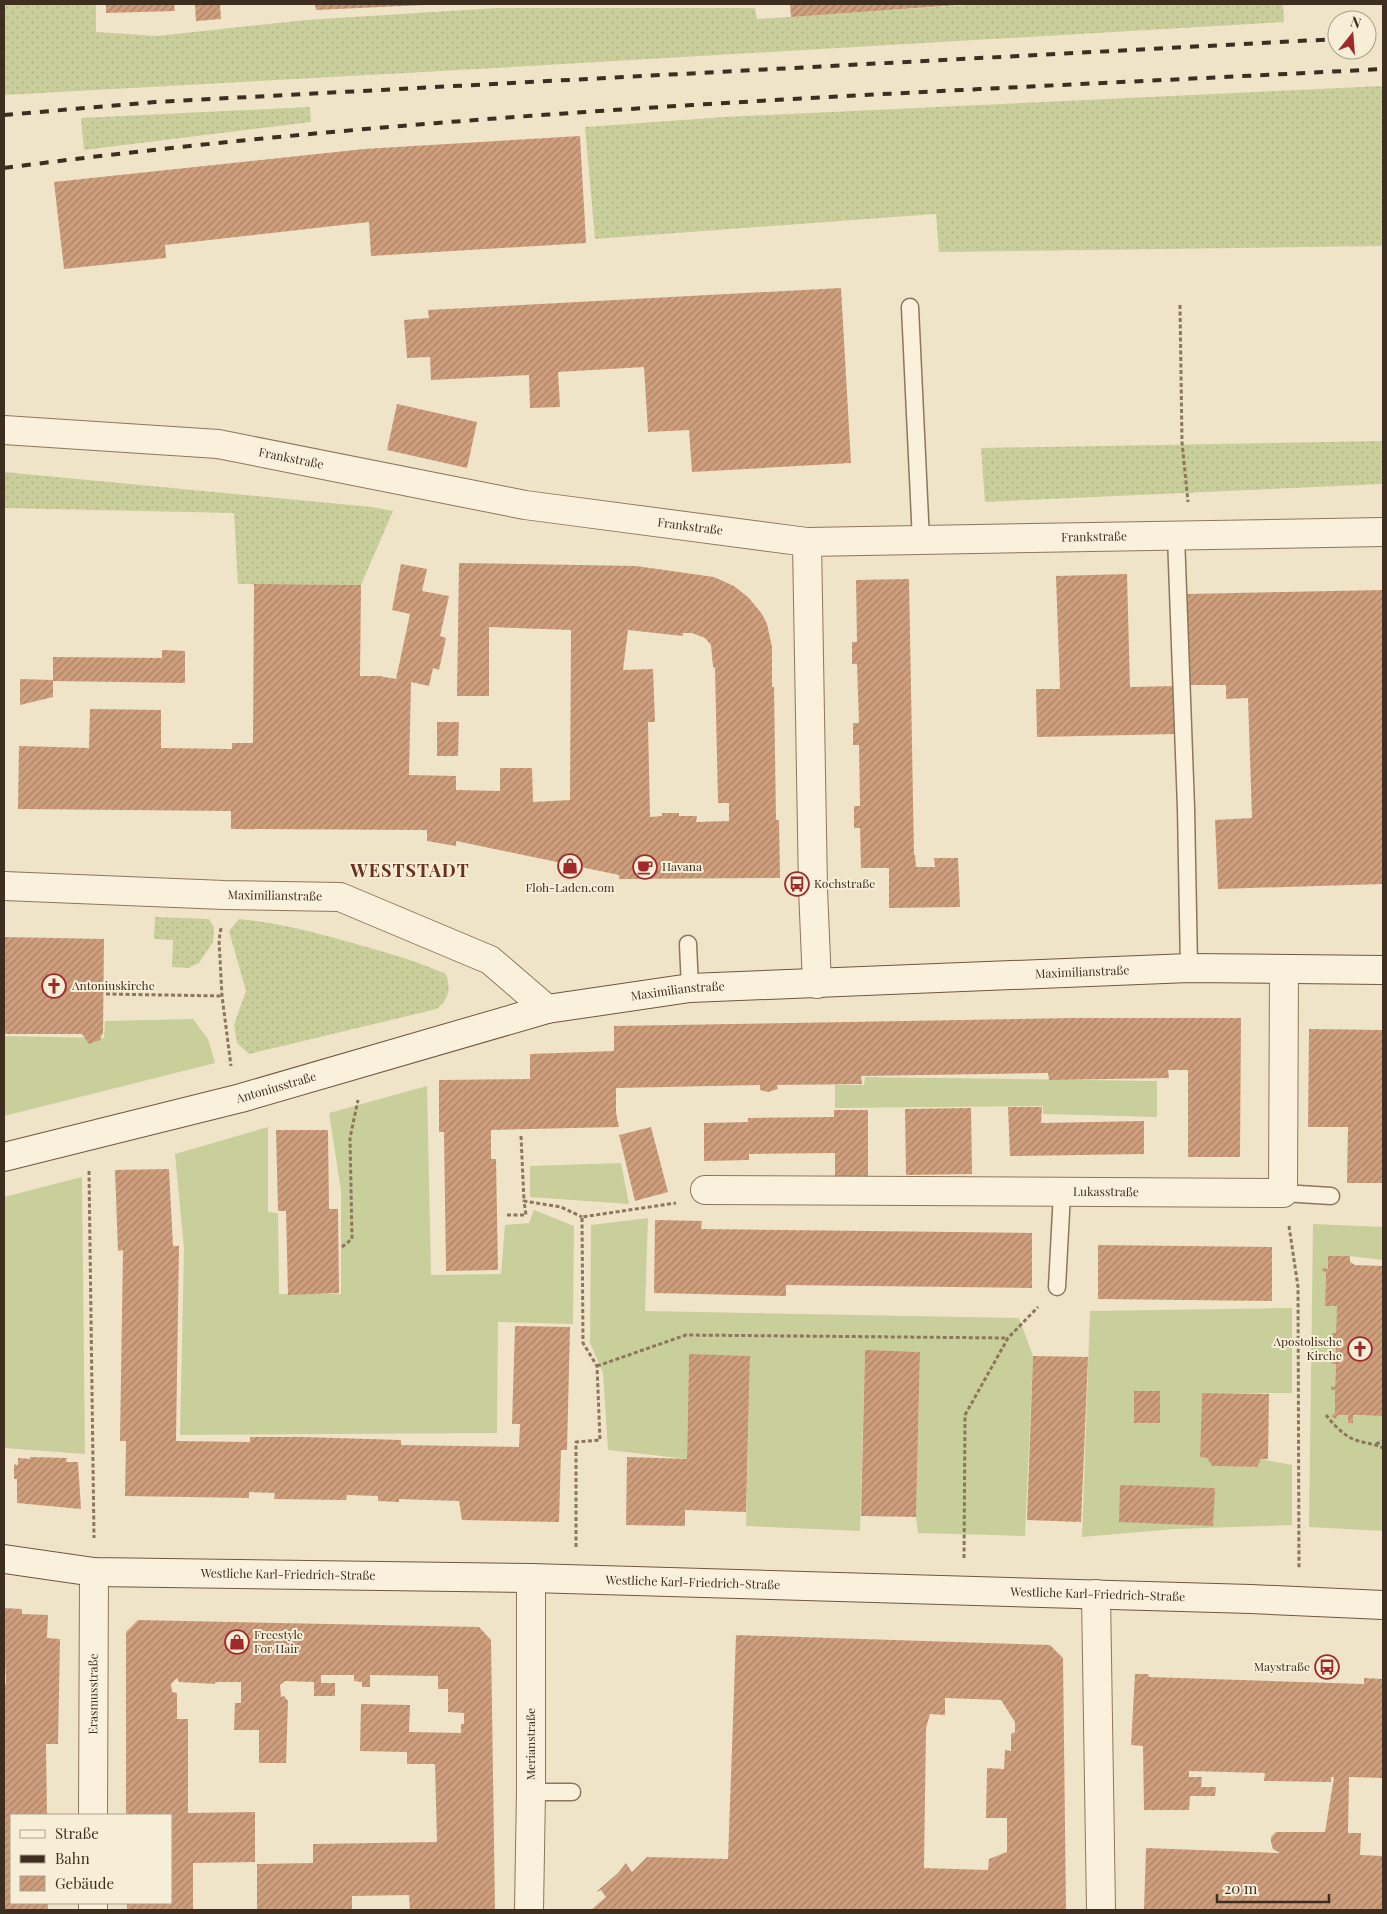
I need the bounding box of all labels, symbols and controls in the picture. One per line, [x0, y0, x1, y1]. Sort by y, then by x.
north arrow [1327, 10, 1377, 60]
text: N [1348, 12, 1364, 33]
street label: Frankstraße [257, 443, 325, 472]
street label: Frankstraße [657, 513, 724, 538]
street label: Frankstraße [1061, 527, 1127, 545]
shop icon: Floh-Laden.com [557, 853, 583, 879]
cafe icon: Havana [632, 854, 658, 880]
district label: WESTSTADT [349, 858, 470, 882]
place label: Havana [662, 858, 702, 874]
bus stop icon: Kochstraße [784, 871, 810, 897]
place label: Kochstraße [814, 875, 875, 891]
place label: Floh-Laden.com [526, 879, 615, 895]
street label: Maximilianstraße [227, 886, 322, 904]
street label: Maximilianstraße [1035, 961, 1130, 981]
church icon: Antoniuskirche [41, 973, 67, 999]
place label: Antoniuskirche [71, 977, 155, 993]
street label: Maximilianstraße [630, 978, 725, 1004]
street label: Antoniusstraße [233, 1068, 318, 1106]
street label: Lukasstraße [1073, 1183, 1139, 1199]
place label: Apostolische Kirche [1273, 1333, 1342, 1363]
church icon: Apostolische Kirche [1347, 1336, 1373, 1362]
street label: Westliche Karl-Friedrich-Straße [200, 1564, 376, 1583]
street label: Westliche Karl-Friedrich-Straße [604, 1571, 781, 1592]
street label: Westliche Karl-Friedrich-Straße [1009, 1583, 1185, 1604]
place label: Freestyle For Hair [254, 1626, 303, 1656]
shop icon: Freestyle For Hair [224, 1629, 250, 1655]
street label: Erasmusstraße [84, 1653, 101, 1735]
bus stop icon: Maystraße [1314, 1654, 1340, 1680]
place label: Maystraße [1254, 1658, 1310, 1674]
street label: Merianstraße [522, 1708, 538, 1780]
legend [10, 1814, 172, 1904]
text: Straße [55, 1823, 99, 1843]
text: Bahn [55, 1848, 90, 1868]
scale bar [1217, 1872, 1330, 1904]
text: Gebäude [55, 1873, 114, 1893]
text: 20 m [1224, 1878, 1258, 1898]

